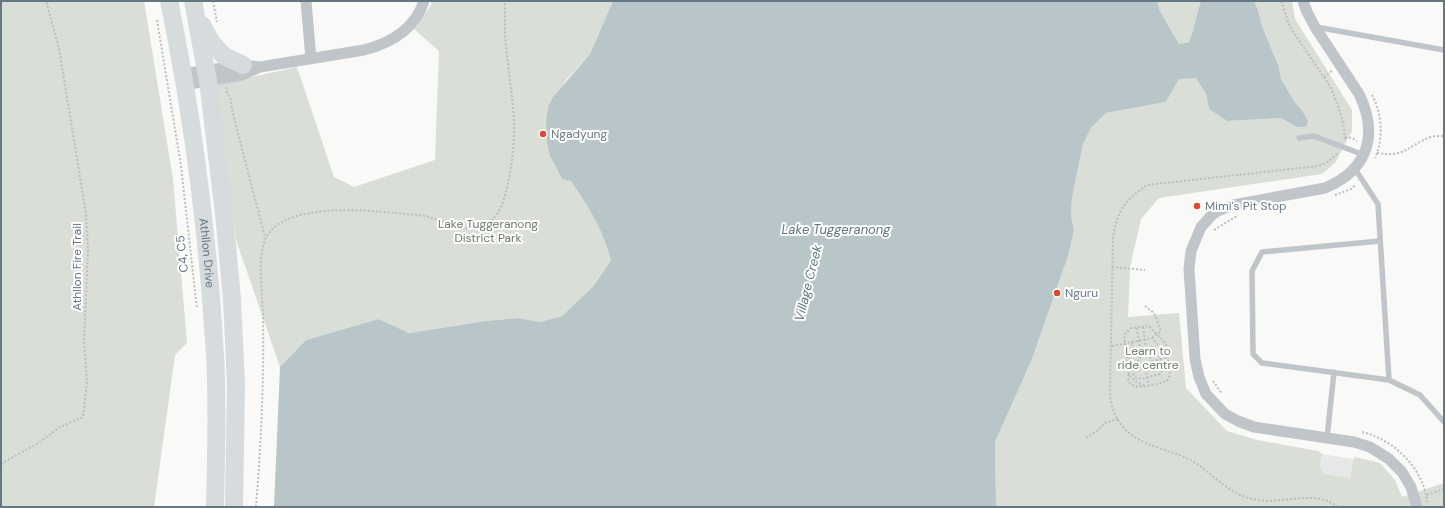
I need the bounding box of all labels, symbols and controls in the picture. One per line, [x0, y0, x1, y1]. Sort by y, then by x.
place label: Ngadyung [551, 126, 607, 142]
marker: Ngadyung [538, 129, 548, 139]
place label: Mimi's Pit Stop [1205, 198, 1287, 214]
marker: Mimi's Pit Stop [1192, 201, 1202, 211]
park label: Lake Tuggeranong District Park [438, 216, 538, 246]
street label: Athllon Drive [195, 217, 218, 289]
water label: Lake Tuggeranong [781, 221, 891, 238]
street label: Athllon Fire Trail [69, 223, 85, 311]
street label: C4, C5 [172, 235, 192, 273]
water label: Village Creek [790, 243, 826, 323]
place label: Nguru [1065, 285, 1098, 301]
marker: Nguru [1052, 288, 1062, 298]
park label: Learn to ride centre [1117, 343, 1179, 373]

